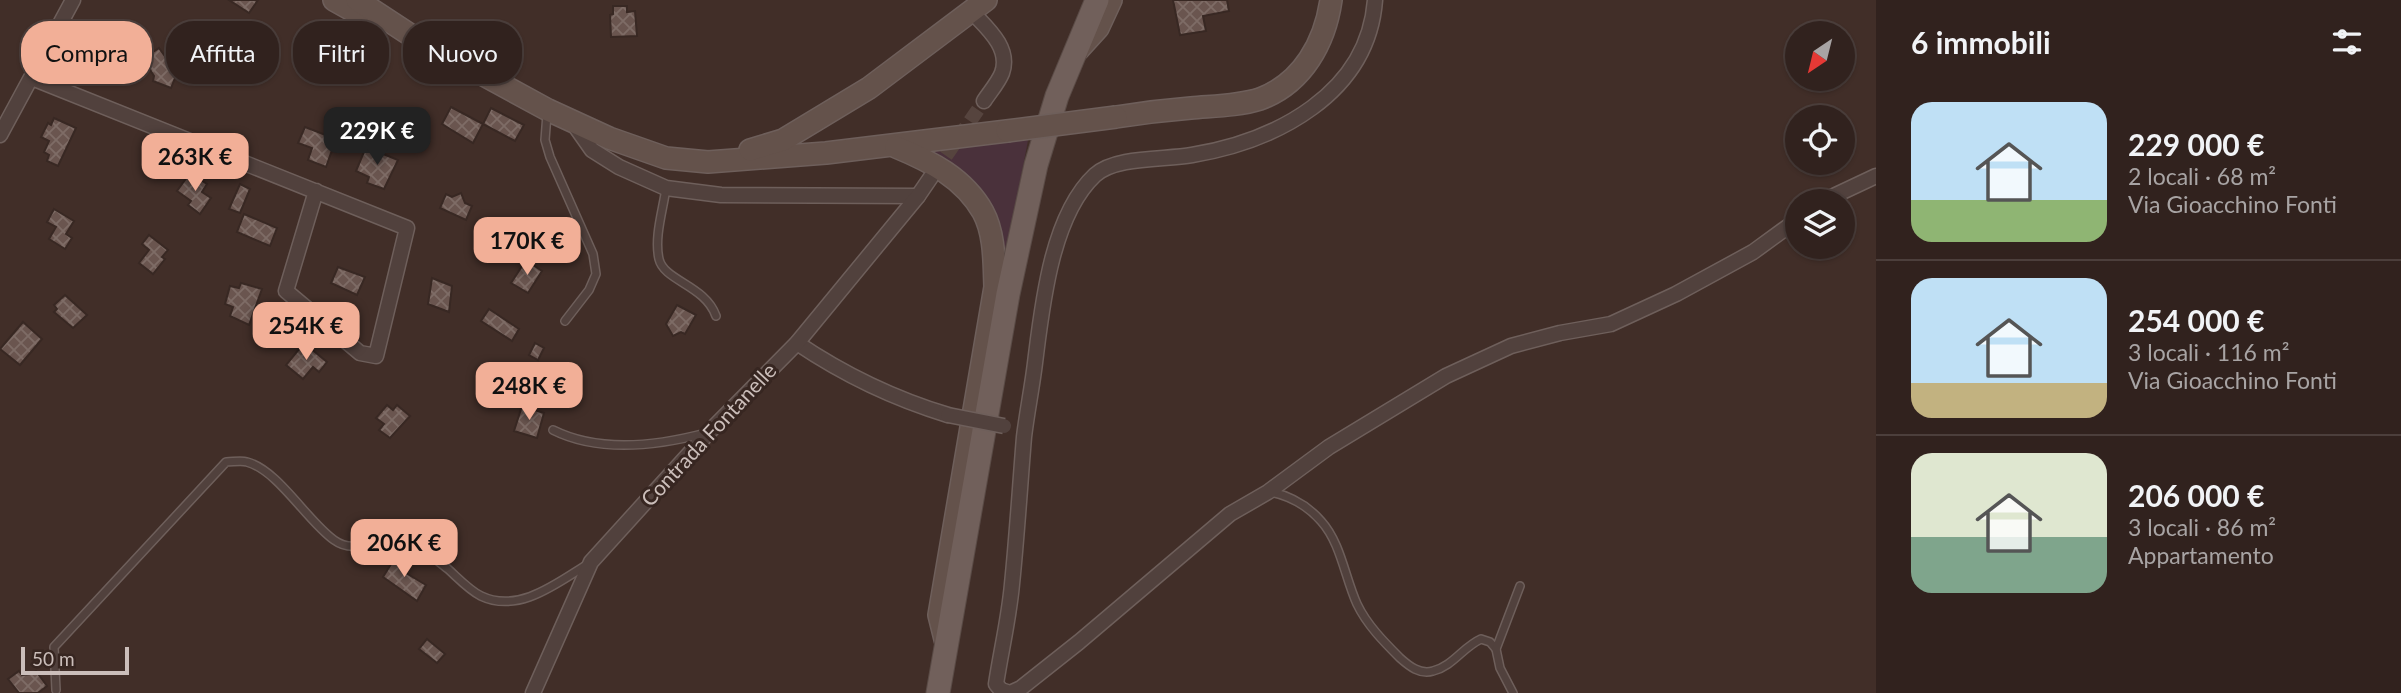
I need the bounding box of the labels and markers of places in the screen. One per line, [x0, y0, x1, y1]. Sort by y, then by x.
pin: 229K € [320, 108, 434, 167]
pin: 263K € [138, 134, 252, 193]
pin: 170K € [470, 218, 584, 277]
pin: 254K € [249, 302, 363, 362]
pin: 248K € [472, 362, 586, 422]
pin: 206K € [347, 520, 461, 579]

